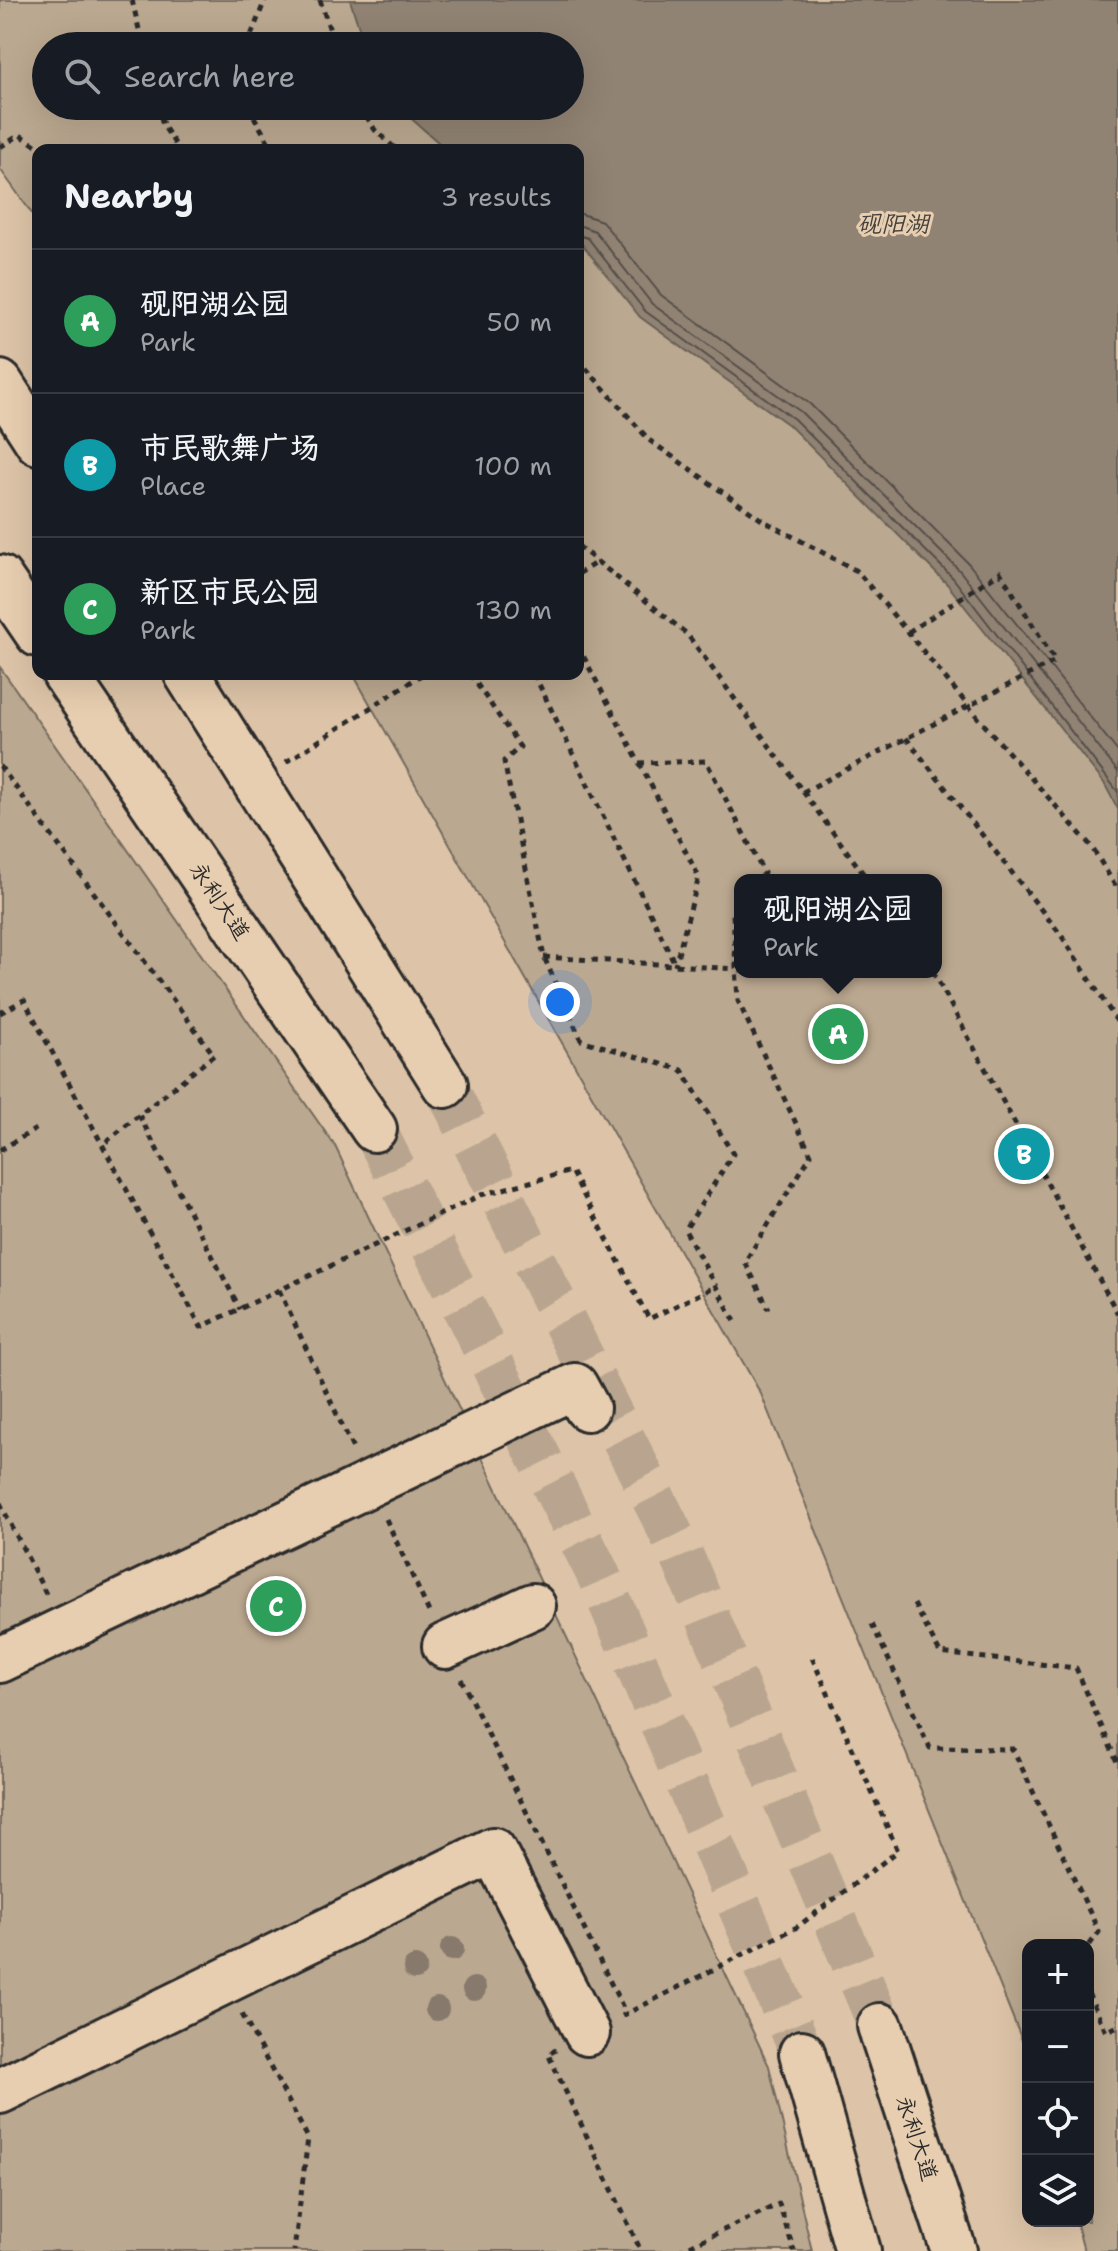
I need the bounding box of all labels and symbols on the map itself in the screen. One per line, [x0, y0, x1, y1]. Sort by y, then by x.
water label: 砚阳湖 [857, 208, 932, 240]
street label: 永利大道 [183, 856, 257, 946]
your location [540, 982, 580, 1022]
pin: A [812, 1004, 864, 1064]
pin: B [998, 1124, 1050, 1184]
pin: C [250, 1576, 302, 1636]
street label: 永利大道 [890, 2092, 944, 2184]

